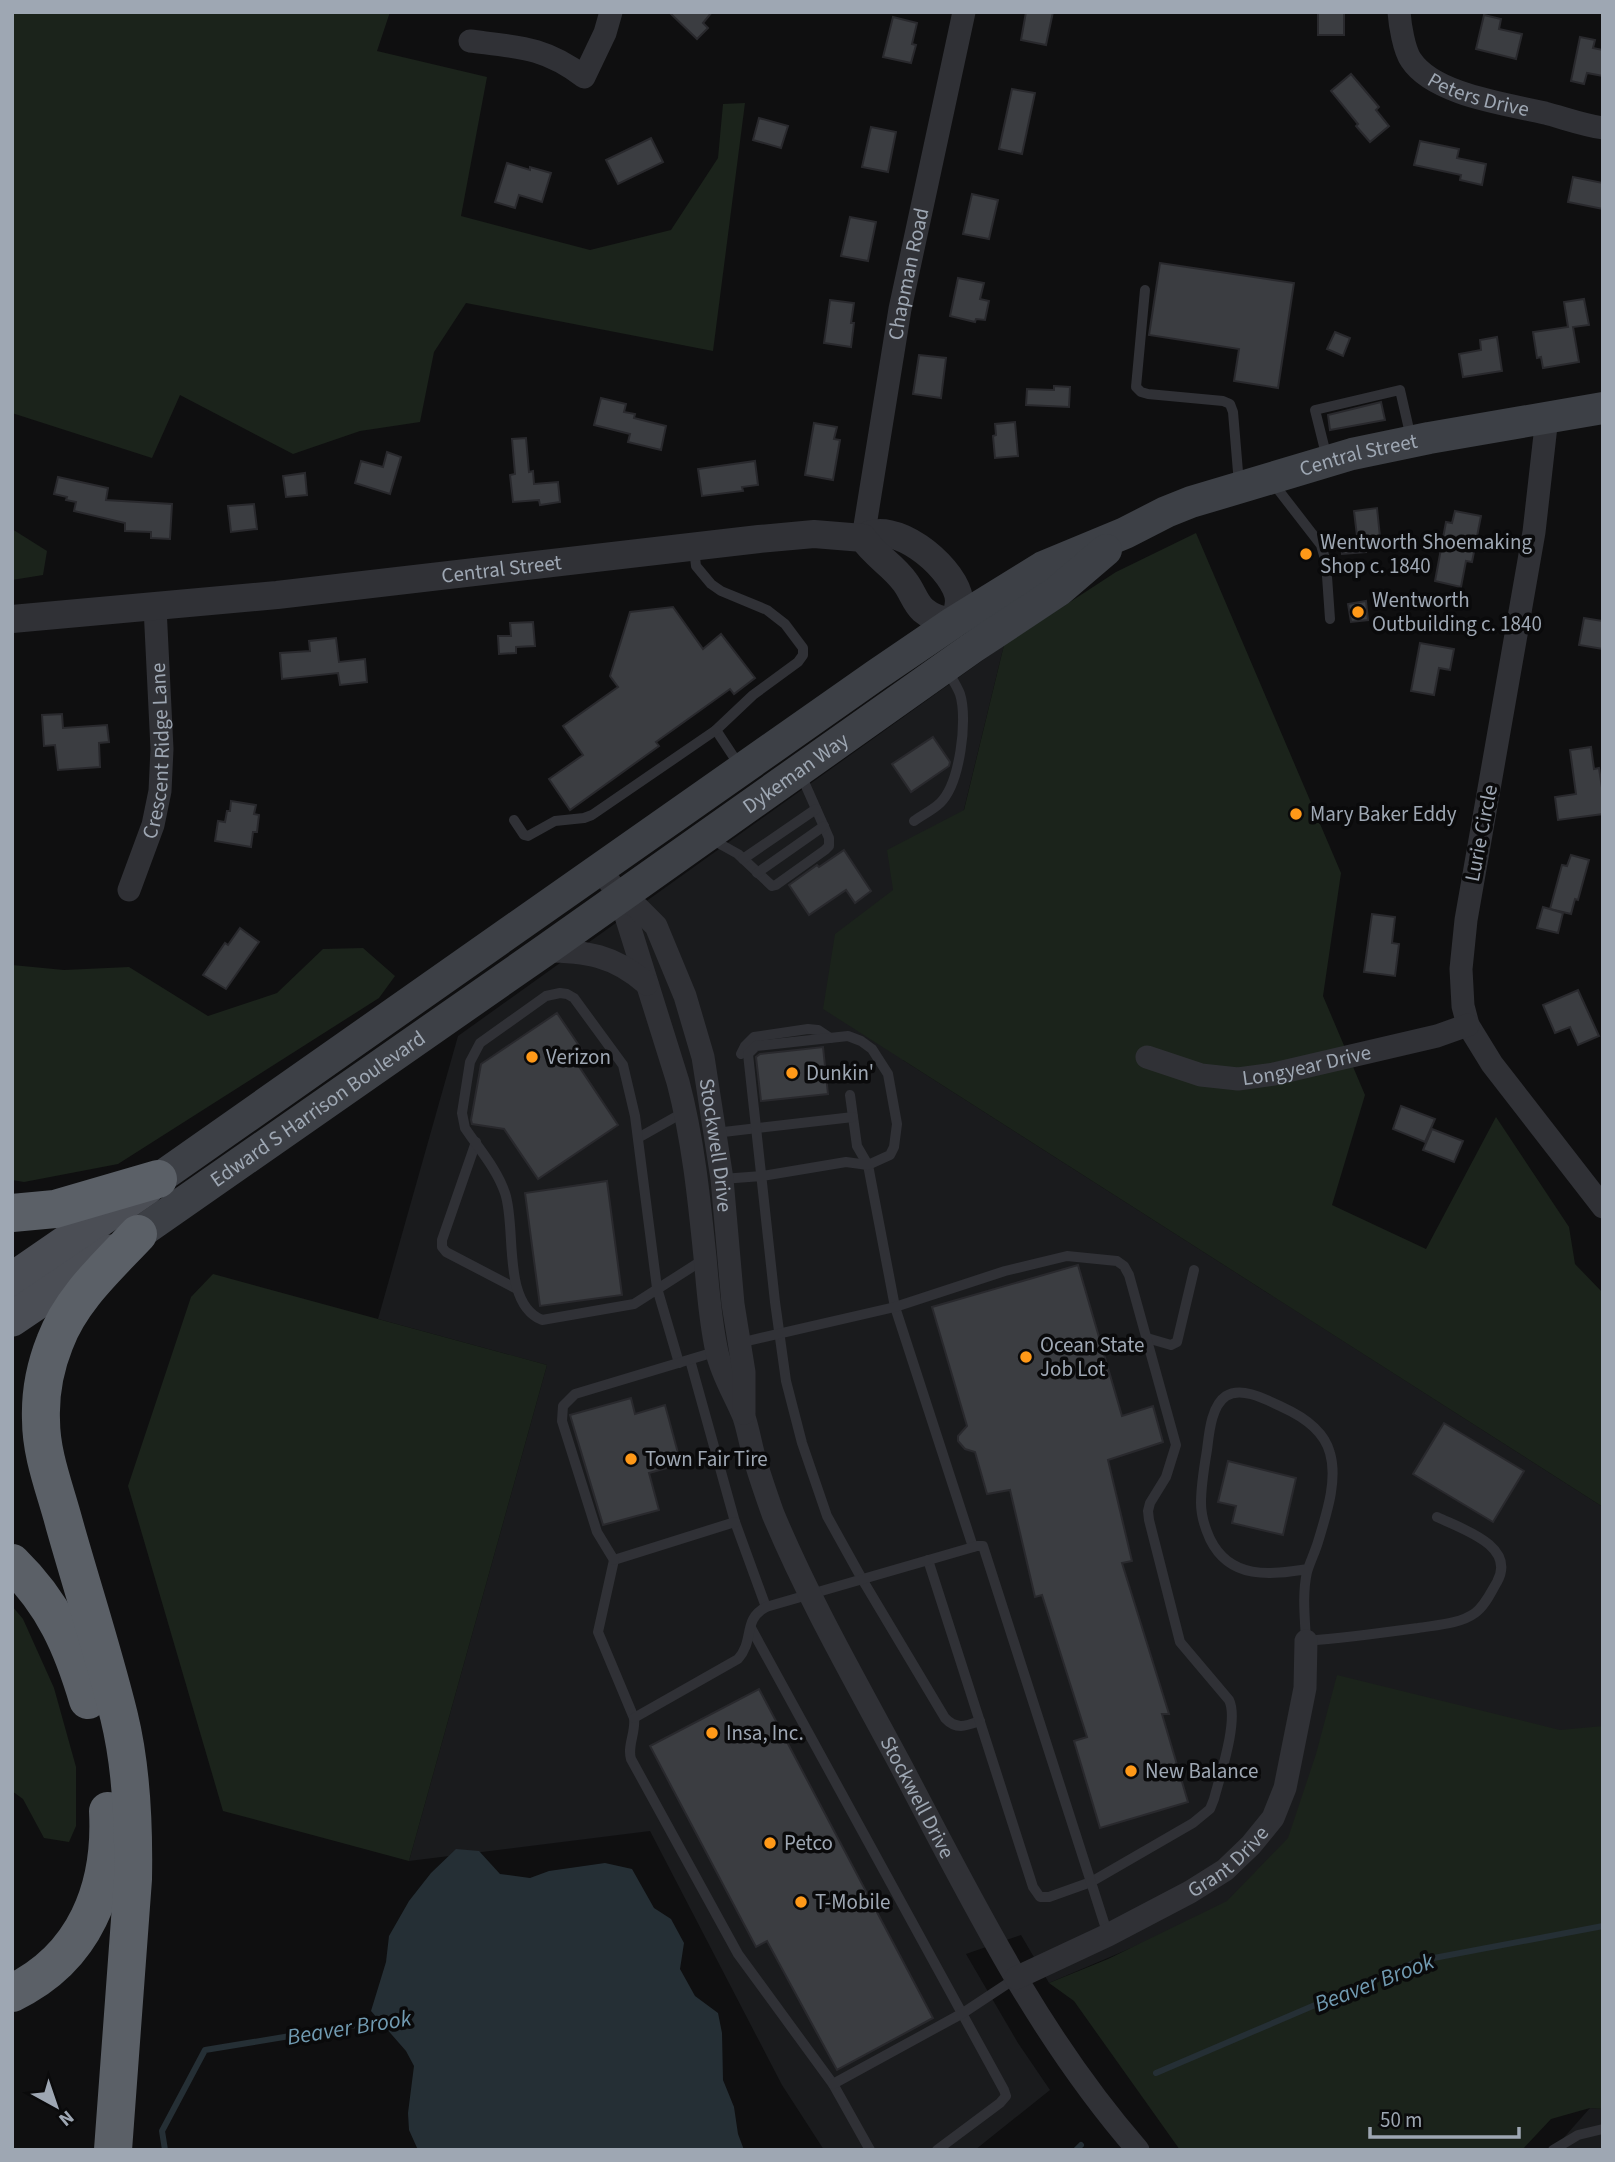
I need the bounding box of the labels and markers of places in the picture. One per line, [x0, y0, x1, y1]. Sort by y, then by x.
place label: Wentworth Shoemaking Shop c. 1840 [1320, 527, 1532, 581]
marker: Wentworth Shoemaking Shop c. 1840 [1298, 546, 1314, 562]
place label: Wentworth Outbuilding c. 1840 [1372, 585, 1542, 639]
marker: Wentworth Outbuilding c. 1840 [1350, 604, 1366, 620]
place label: Mary Baker Eddy [1310, 799, 1457, 829]
marker: Mary Baker Eddy [1288, 806, 1304, 822]
place label: Verizon [546, 1042, 611, 1072]
marker: Verizon [524, 1049, 540, 1065]
place label: Dunkin' [806, 1058, 874, 1088]
marker: Dunkin' [784, 1065, 800, 1081]
place label: Ocean State Job Lot [1040, 1330, 1144, 1384]
marker: Ocean State Job Lot [1018, 1349, 1034, 1365]
place label: Town Fair Tire [645, 1444, 768, 1474]
marker: Town Fair Tire [623, 1451, 639, 1467]
place label: Insa, Inc. [726, 1718, 804, 1748]
marker: Insa, Inc. [704, 1725, 720, 1741]
place label: New Balance [1145, 1756, 1258, 1786]
marker: New Balance [1123, 1763, 1139, 1779]
place label: Petco [784, 1828, 833, 1858]
marker: Petco [762, 1835, 778, 1851]
place label: T-Mobile [815, 1887, 890, 1917]
marker: T-Mobile [793, 1894, 809, 1910]

